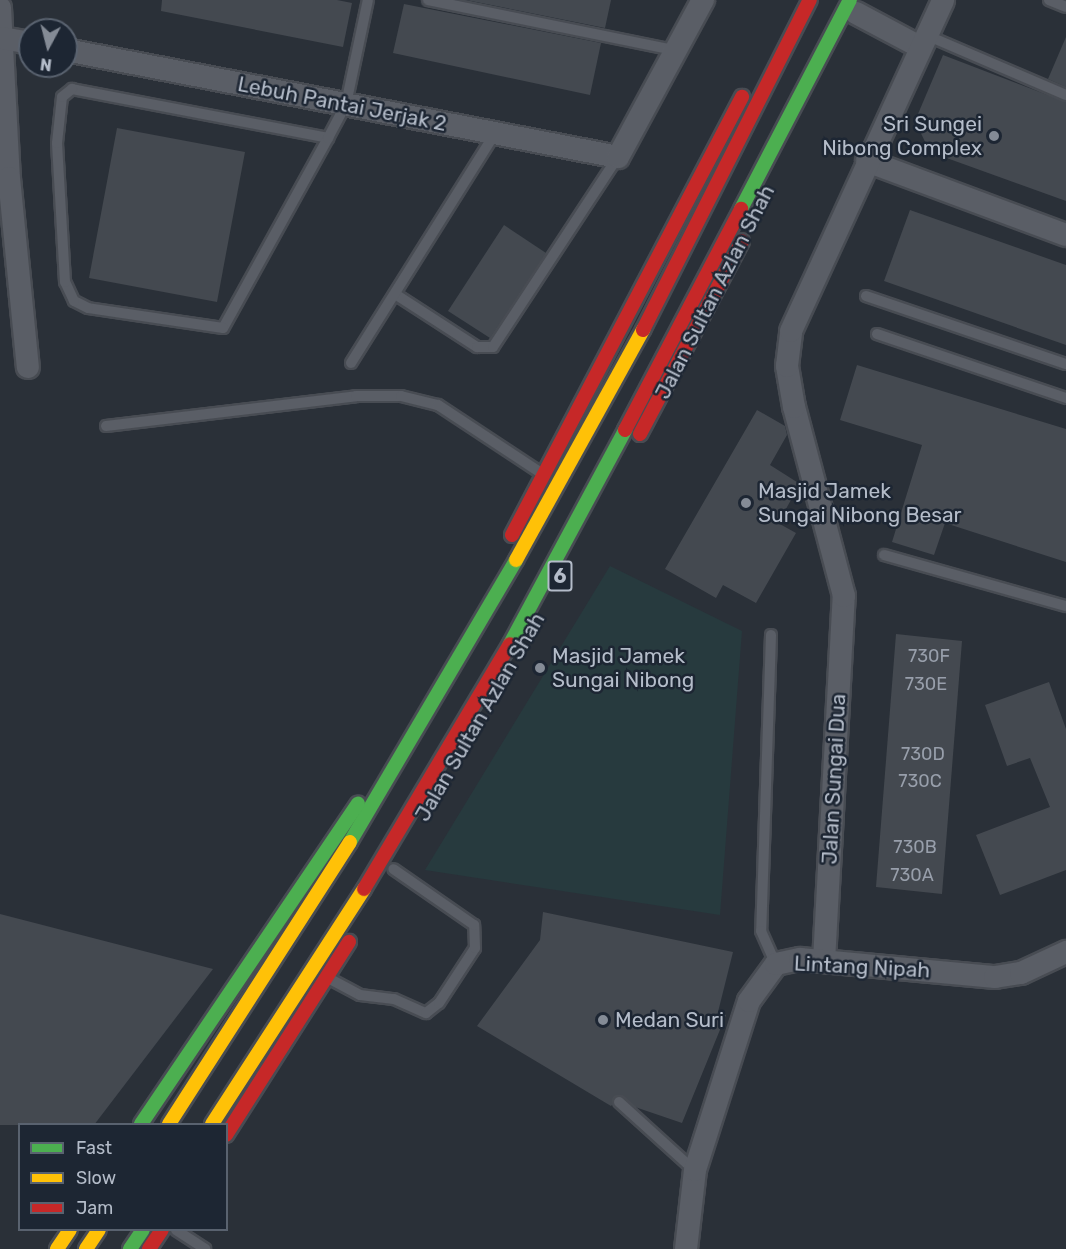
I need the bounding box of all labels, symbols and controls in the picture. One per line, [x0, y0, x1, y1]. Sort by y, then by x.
north arrow [18, 18, 78, 78]
text: N [39, 54, 53, 75]
street label: Lebuh Pantai Jerjak 2 [235, 71, 449, 137]
place label: Sri Sungei Nibong Complex [822, 111, 982, 161]
marker: Sri Sungei Nibong Complex [987, 129, 1001, 143]
street label: Jalan Sultan Azlan Shah [650, 181, 780, 403]
place label: Masjid Jamek Sungai Nibong Besar [758, 478, 961, 528]
marker: Masjid Jamek Sungai Nibong Besar [739, 496, 753, 510]
road number: 6 [546, 559, 574, 593]
street label: Jalan Sultan Azlan Shah [410, 608, 550, 826]
place label: Masjid Jamek Sungai Nibong [552, 643, 694, 693]
house number: 730F [908, 645, 950, 667]
marker: Masjid Jamek Sungai Nibong [533, 661, 547, 675]
house number: 730E [905, 673, 947, 695]
street label: Jalan Sungai Dua [817, 693, 851, 865]
house number: 730D [901, 743, 945, 765]
house number: 730C [898, 770, 942, 792]
house number: 730B [893, 836, 937, 858]
house number: 730A [890, 864, 934, 886]
street label: Lintang Nipah [793, 951, 931, 983]
place label: Medan Suri [615, 1007, 724, 1033]
marker: Medan Suri [596, 1013, 610, 1027]
legend [18, 1123, 228, 1231]
text: Fast [76, 1137, 112, 1159]
text: Slow [76, 1167, 116, 1189]
text: Jam [76, 1197, 113, 1219]

